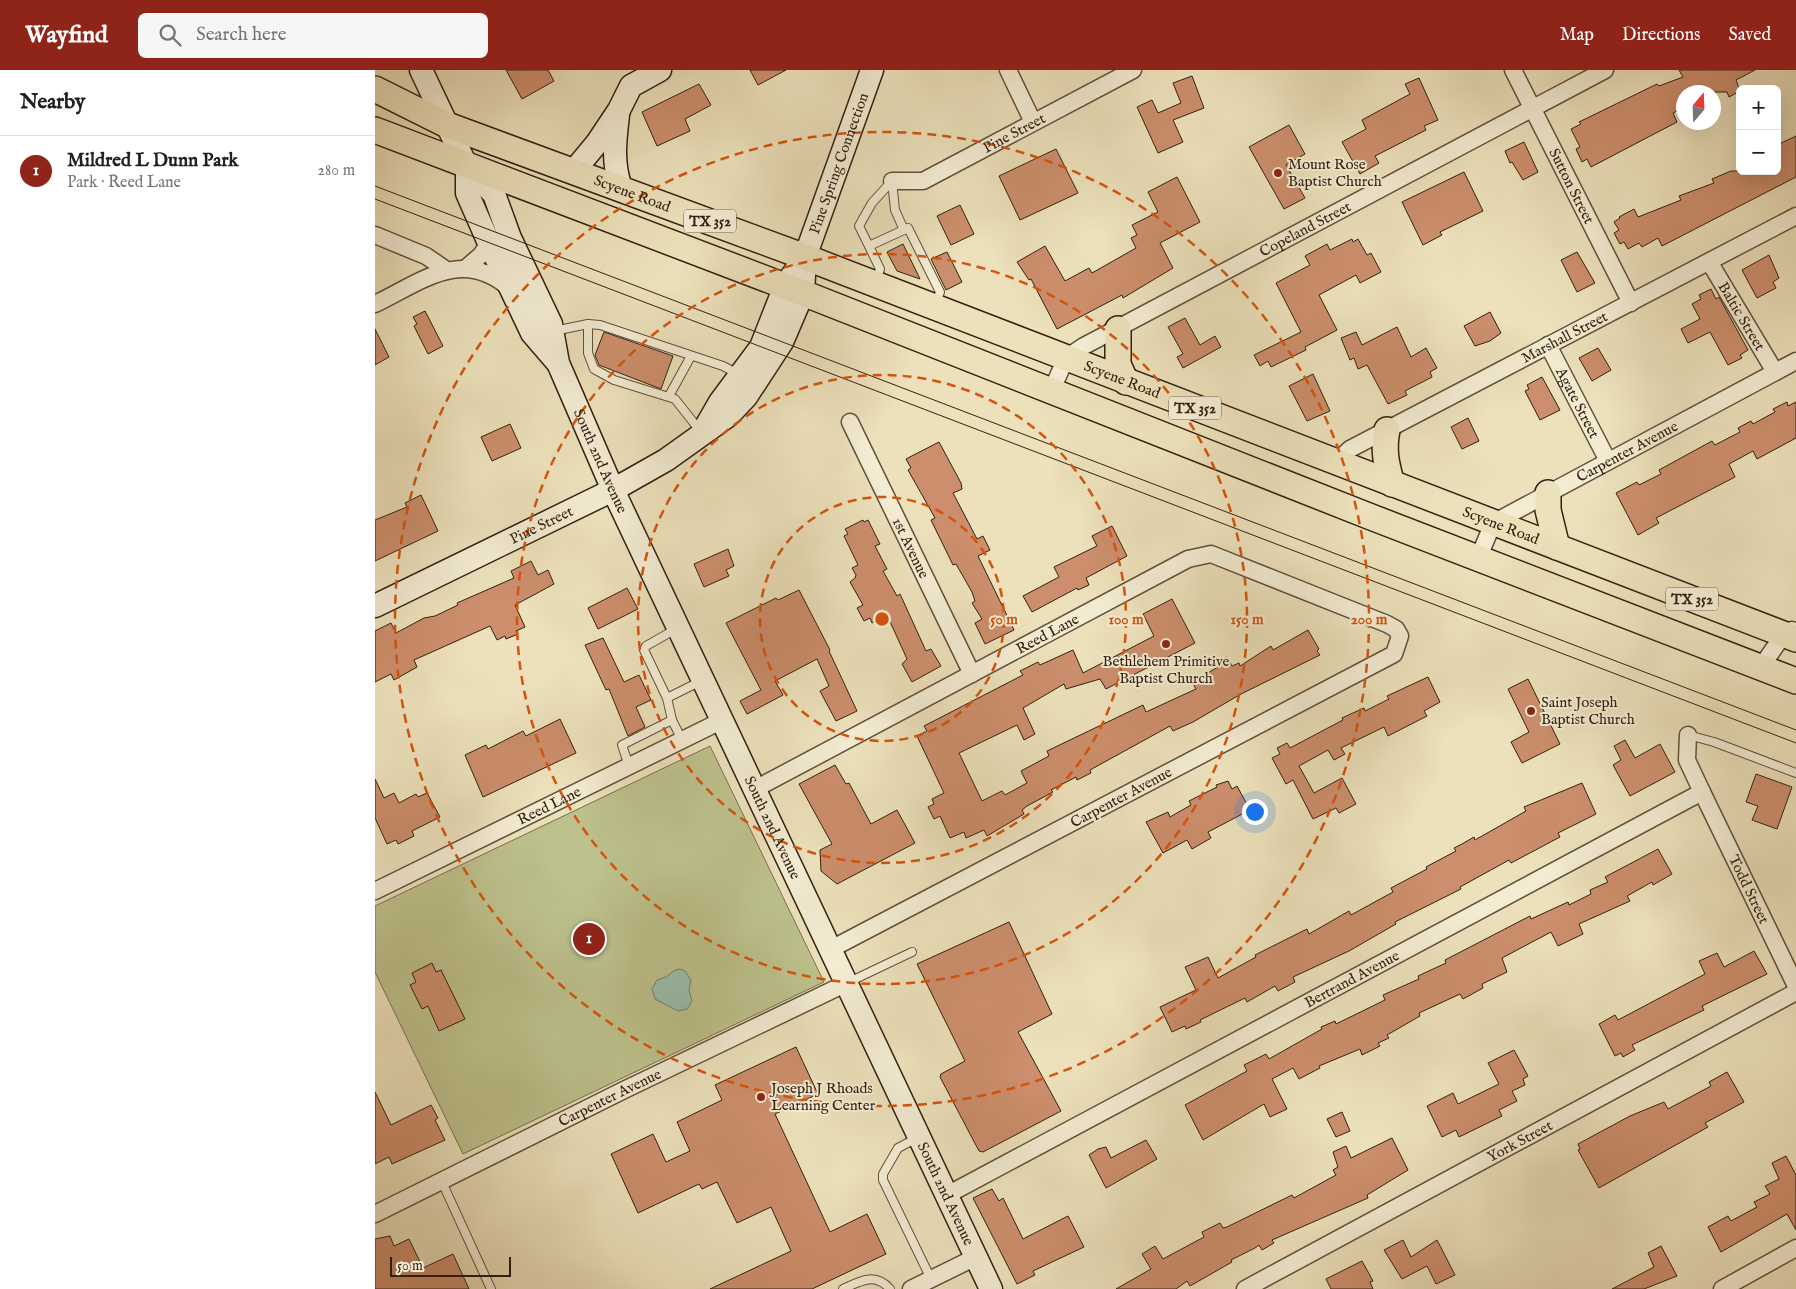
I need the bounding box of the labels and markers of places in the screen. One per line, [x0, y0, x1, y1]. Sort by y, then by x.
place label: Mount Rose Baptist Church [1288, 155, 1382, 191]
marker: Mount Rose Baptist Church [1272, 167, 1284, 179]
centre of rings [873, 610, 891, 628]
marker: Bethlehem Primitive Baptist Church [1160, 638, 1172, 650]
place label: Bethlehem Primitive Baptist Church [1103, 652, 1230, 688]
place label: Saint Joseph Baptist Church [1541, 693, 1635, 729]
marker: Saint Joseph Baptist Church [1525, 705, 1537, 717]
pin: 1 [573, 920, 605, 958]
place label: Joseph J Rhoads Learning Center [769, 1079, 876, 1115]
marker: Joseph J Rhoads Learning Center [755, 1091, 767, 1103]

